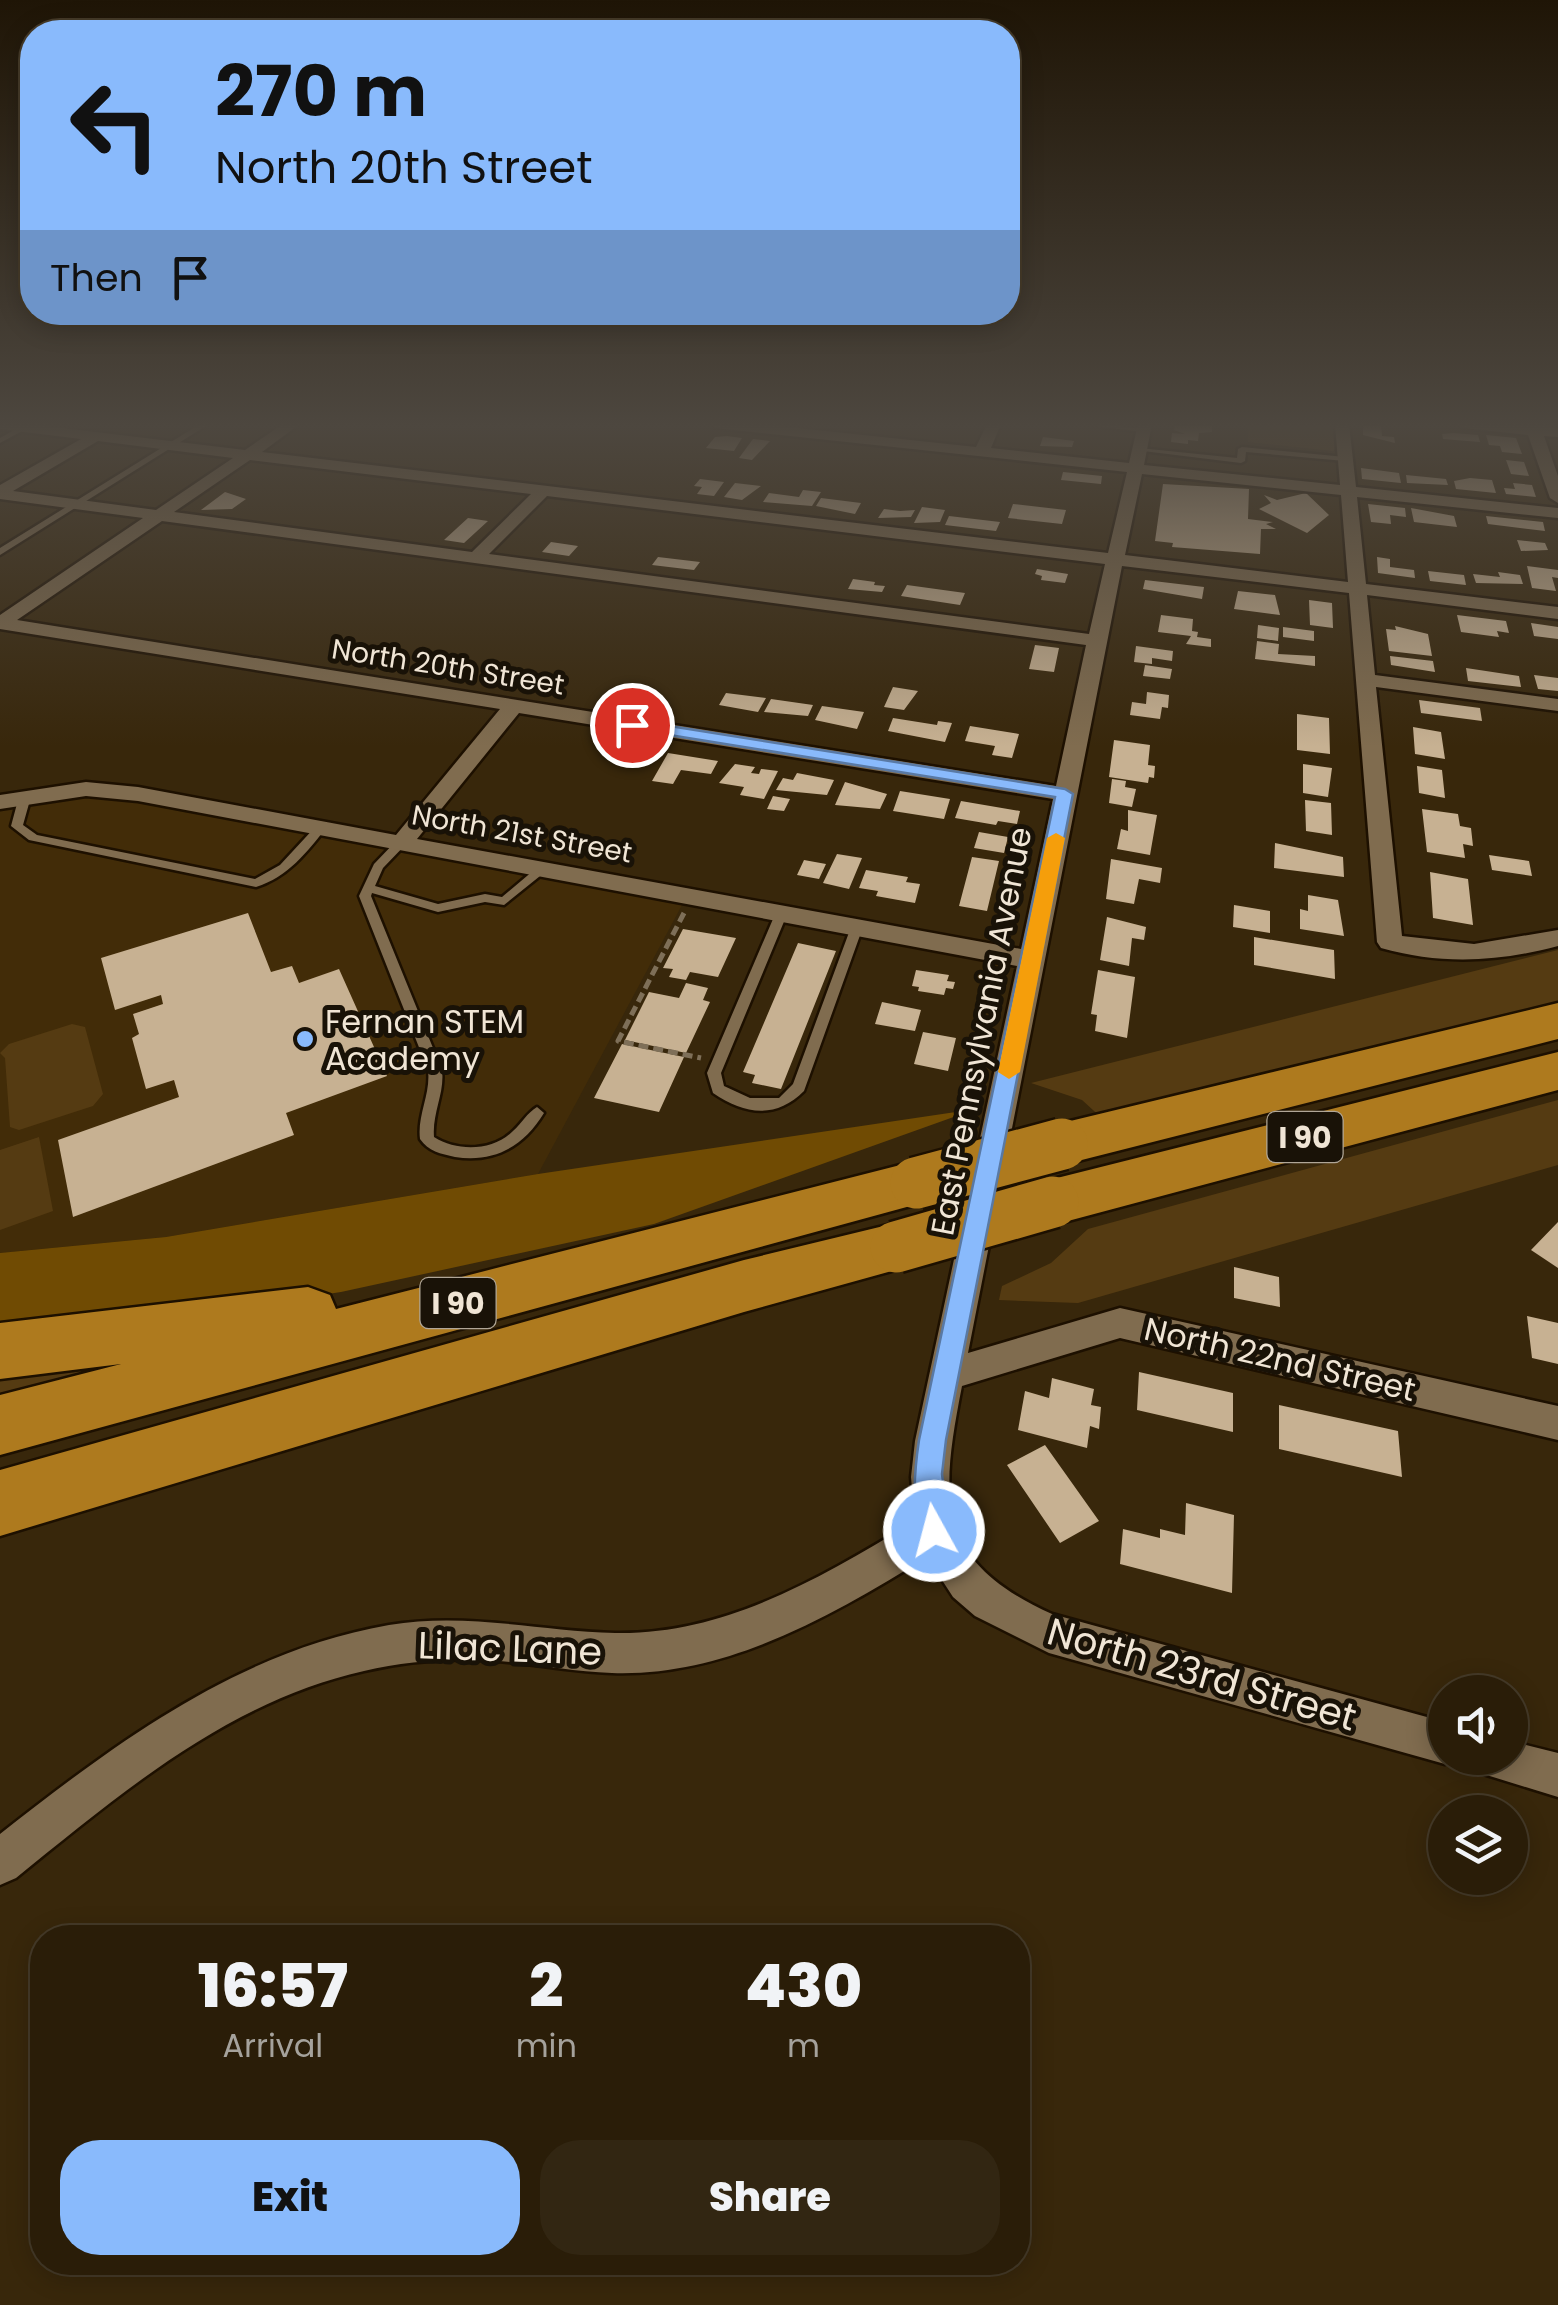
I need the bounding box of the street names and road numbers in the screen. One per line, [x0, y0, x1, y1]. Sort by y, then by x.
street label: North 20th Street [329, 629, 567, 705]
street label: North 21st Street [409, 795, 635, 873]
street label: East Pennsylvania Avenue [919, 823, 1043, 1239]
road number: I 90 [1268, 1112, 1342, 1162]
road number: I 90 [420, 1278, 496, 1328]
street label: North 22nd Street [1140, 1306, 1420, 1412]
street label: North 23rd Street [1041, 1605, 1363, 1743]
street label: Lilac Lane [417, 1618, 603, 1678]

